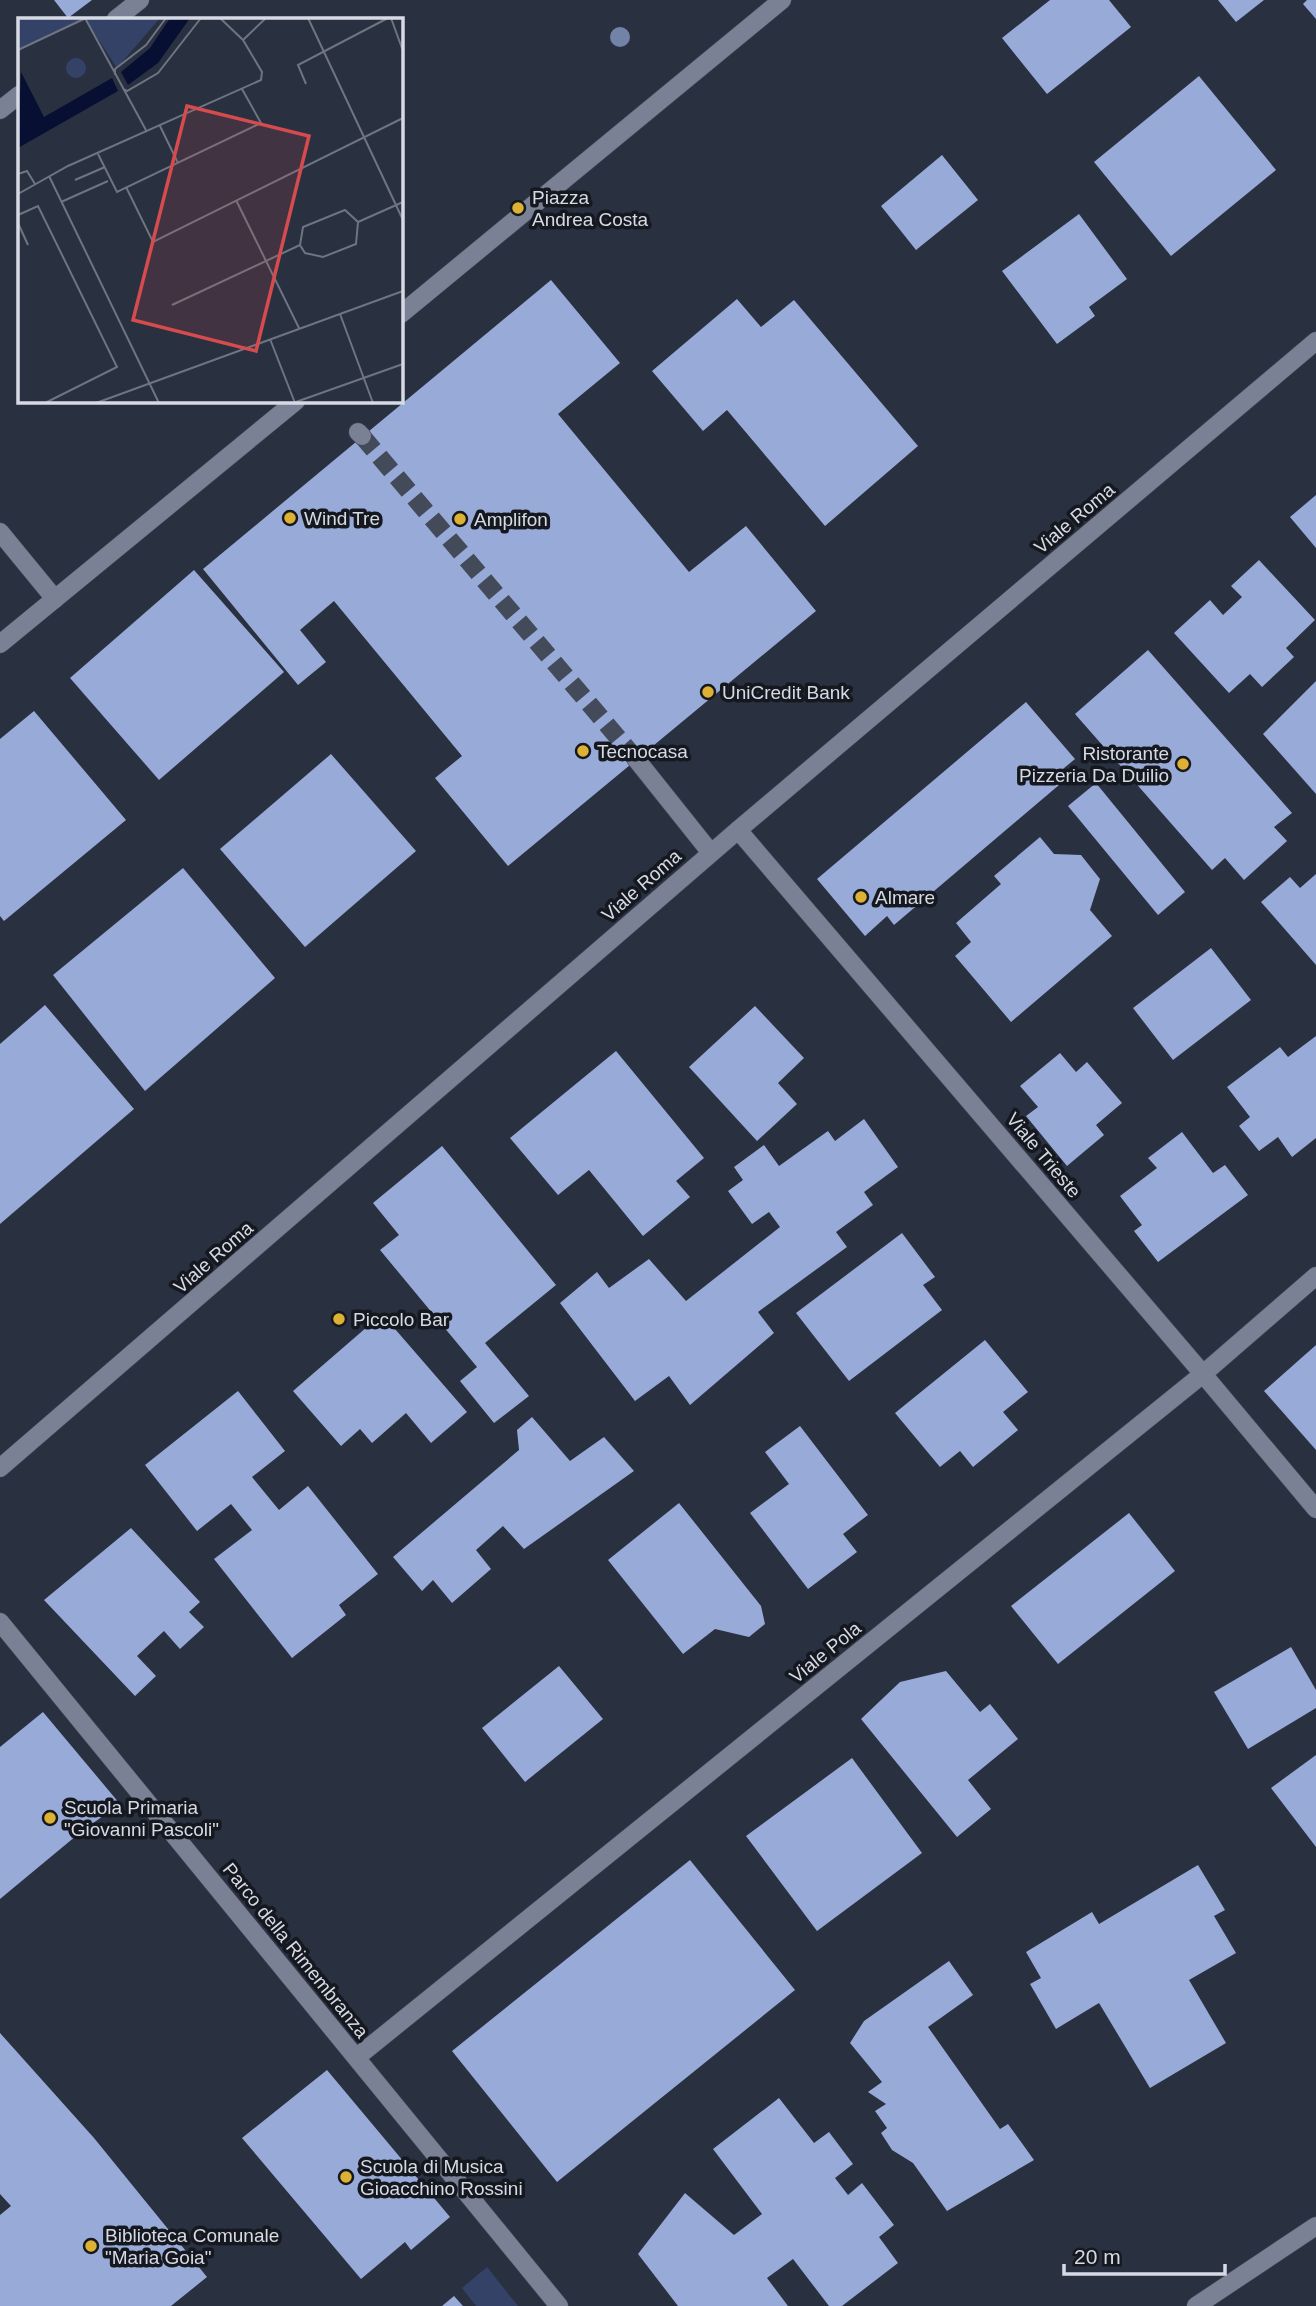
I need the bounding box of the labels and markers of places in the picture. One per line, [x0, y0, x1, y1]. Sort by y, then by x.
place label: Piazza Andrea Costa [532, 187, 649, 230]
marker: Piazza Andrea Costa [510, 200, 526, 216]
place label: Wind Tre [304, 508, 380, 529]
place label: Amplifon [474, 509, 548, 530]
marker: Wind Tre [282, 510, 298, 526]
marker: Amplifon [452, 511, 468, 527]
place label: UniCredit Bank [722, 682, 850, 703]
marker: UniCredit Bank [700, 684, 716, 700]
place label: Tecnocasa [597, 741, 688, 762]
marker: Tecnocasa [575, 743, 591, 759]
place label: Ristorante Pizzeria Da Duilio [1019, 743, 1169, 786]
marker: Ristorante Pizzeria Da Duilio [1175, 756, 1191, 772]
place label: Almare [875, 887, 935, 908]
marker: Almare [853, 889, 869, 905]
place label: Piccolo Bar [353, 1309, 450, 1330]
marker: Piccolo Bar [331, 1311, 347, 1327]
place label: Scuola Primaria "Giovanni Pascoli" [64, 1797, 219, 1840]
marker: Scuola Primaria "Giovanni Pascoli" [42, 1810, 58, 1826]
place label: Scuola di Musica Gioacchino Rossini [360, 2156, 523, 2199]
marker: Scuola di Musica Gioacchino Rossini [338, 2169, 354, 2185]
place label: Biblioteca Comunale "Maria Goia" [105, 2225, 279, 2268]
marker: Biblioteca Comunale "Maria Goia" [83, 2238, 99, 2254]

